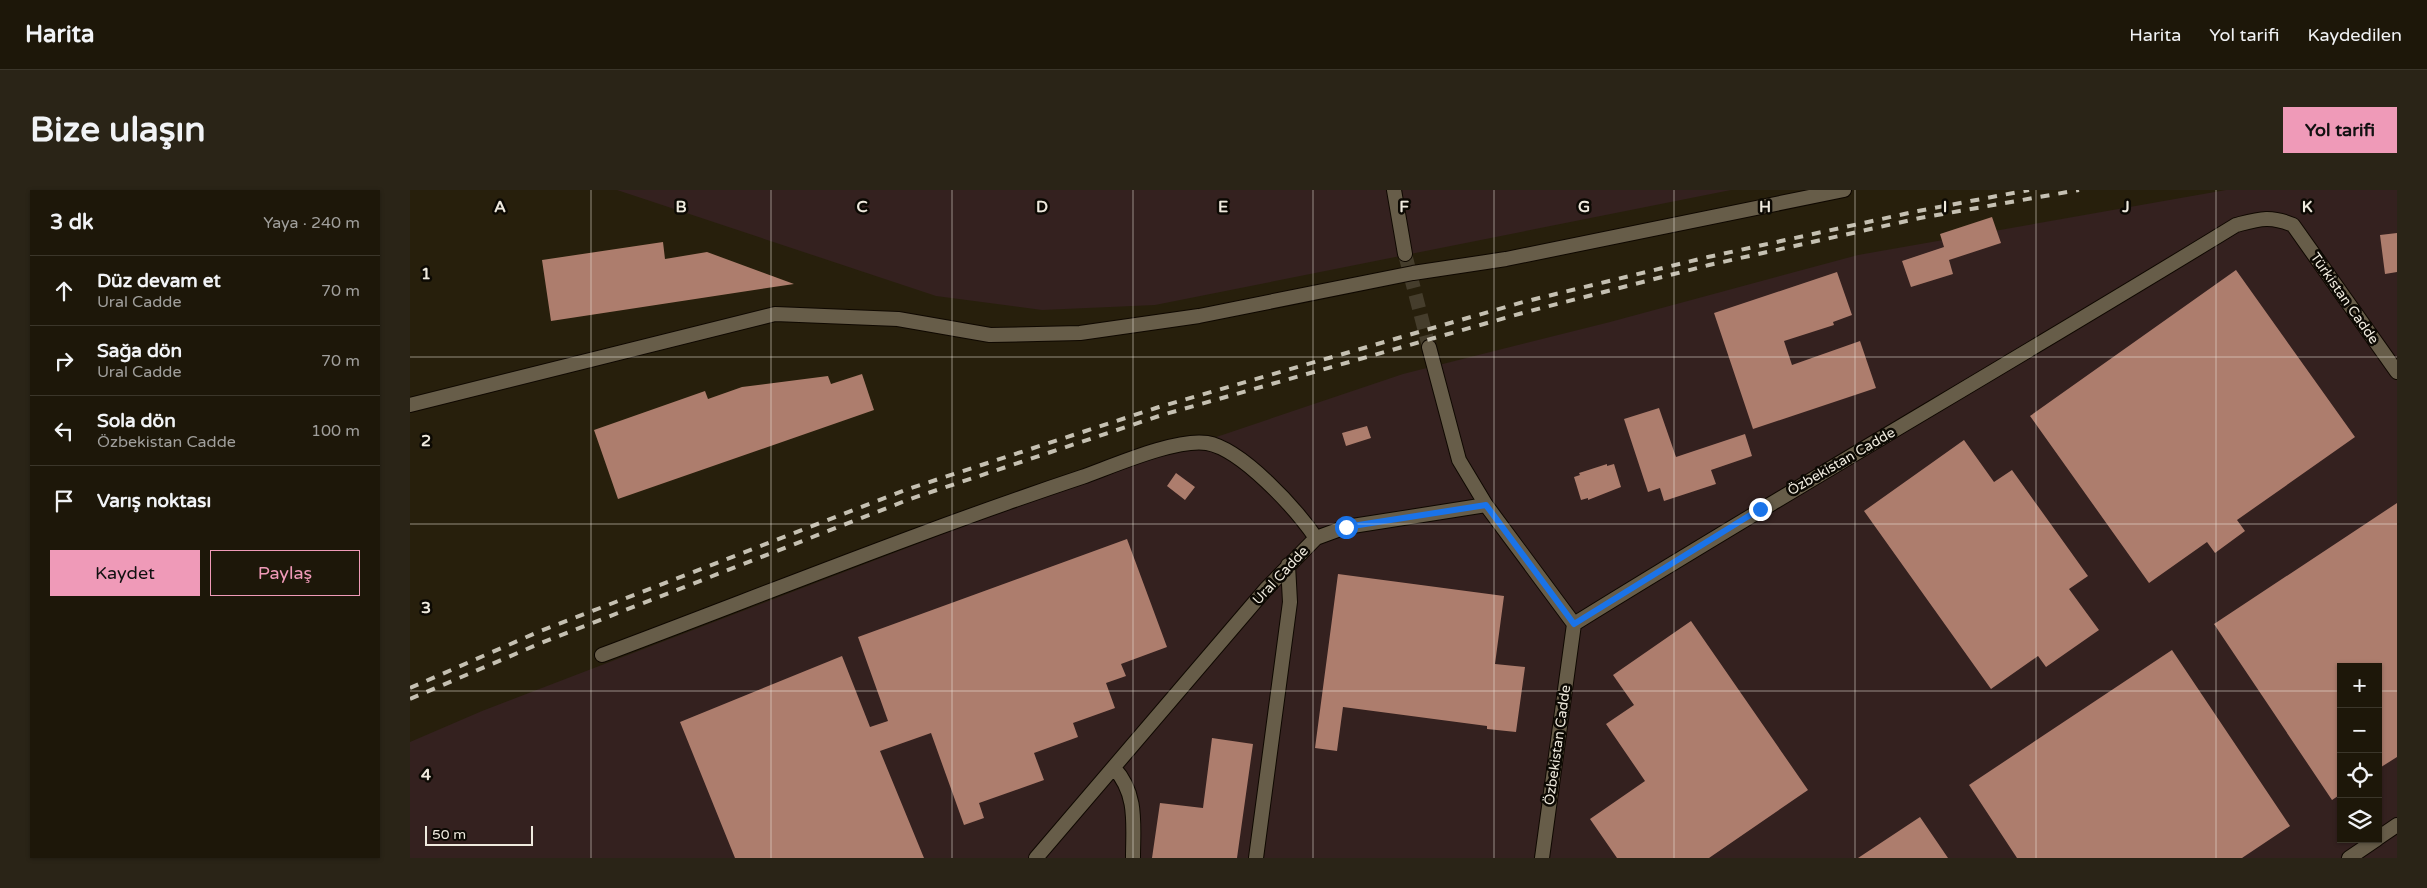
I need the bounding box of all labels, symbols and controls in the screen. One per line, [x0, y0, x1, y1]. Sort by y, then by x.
text: Harita [25, 20, 94, 49]
text: Harita [2129, 24, 2181, 46]
text: Yol tarifi [2209, 24, 2279, 46]
text: Kaydedilen [2307, 24, 2402, 46]
button: Yol tarifi [2283, 107, 2397, 153]
text: Bize ulaşın [30, 109, 206, 151]
text: A [494, 197, 506, 217]
text: B [675, 197, 687, 217]
text: C [856, 197, 868, 217]
text: D [1036, 197, 1048, 217]
text: E [1218, 197, 1228, 217]
text: F [1399, 197, 1409, 217]
text: G [1578, 197, 1590, 217]
text: H [1759, 197, 1771, 217]
text: I [1943, 197, 1947, 217]
text: J [2121, 197, 2130, 217]
text: K [2302, 197, 2313, 217]
text: 3 dk [50, 210, 93, 235]
text: Yaya · 240 m [263, 213, 360, 233]
street label: Türkistan Cadde [2307, 249, 2383, 347]
text: 1 [421, 264, 431, 284]
text: Düz devam et [97, 270, 221, 292]
icon: ahead [50, 277, 78, 305]
text: 70 m [321, 281, 360, 301]
text: Ural Cadde [97, 292, 181, 312]
text: Sağa dön [97, 340, 182, 362]
icon: right [50, 347, 78, 375]
text: 70 m [321, 351, 360, 371]
text: Ural Cadde [97, 362, 181, 382]
text: Sola dön [97, 410, 176, 432]
icon: left [50, 417, 78, 445]
text: 100 m [311, 421, 360, 441]
street label: Özbekistan Cadde [1784, 424, 1898, 499]
text: 2 [421, 431, 431, 451]
text: Özbekistan Cadde [97, 432, 236, 452]
icon: arrive [50, 487, 78, 515]
text: Varış noktası [97, 490, 211, 512]
route end [1749, 498, 1772, 521]
route start [1335, 516, 1358, 539]
street label: Ural Cadde [1249, 542, 1312, 608]
button: Kaydet [50, 550, 200, 596]
button: Paylaş [210, 550, 360, 596]
text: 3 [421, 598, 431, 618]
map controls [2337, 663, 2382, 843]
button: + [2337, 663, 2382, 708]
street label: Özbekistan Cadde [1541, 684, 1574, 806]
button: − [2337, 708, 2382, 753]
button: locate [2337, 753, 2382, 798]
text: 4 [421, 765, 431, 785]
button: layers [2337, 798, 2382, 843]
scale bar [425, 823, 532, 846]
text: 50 m [432, 826, 466, 843]

